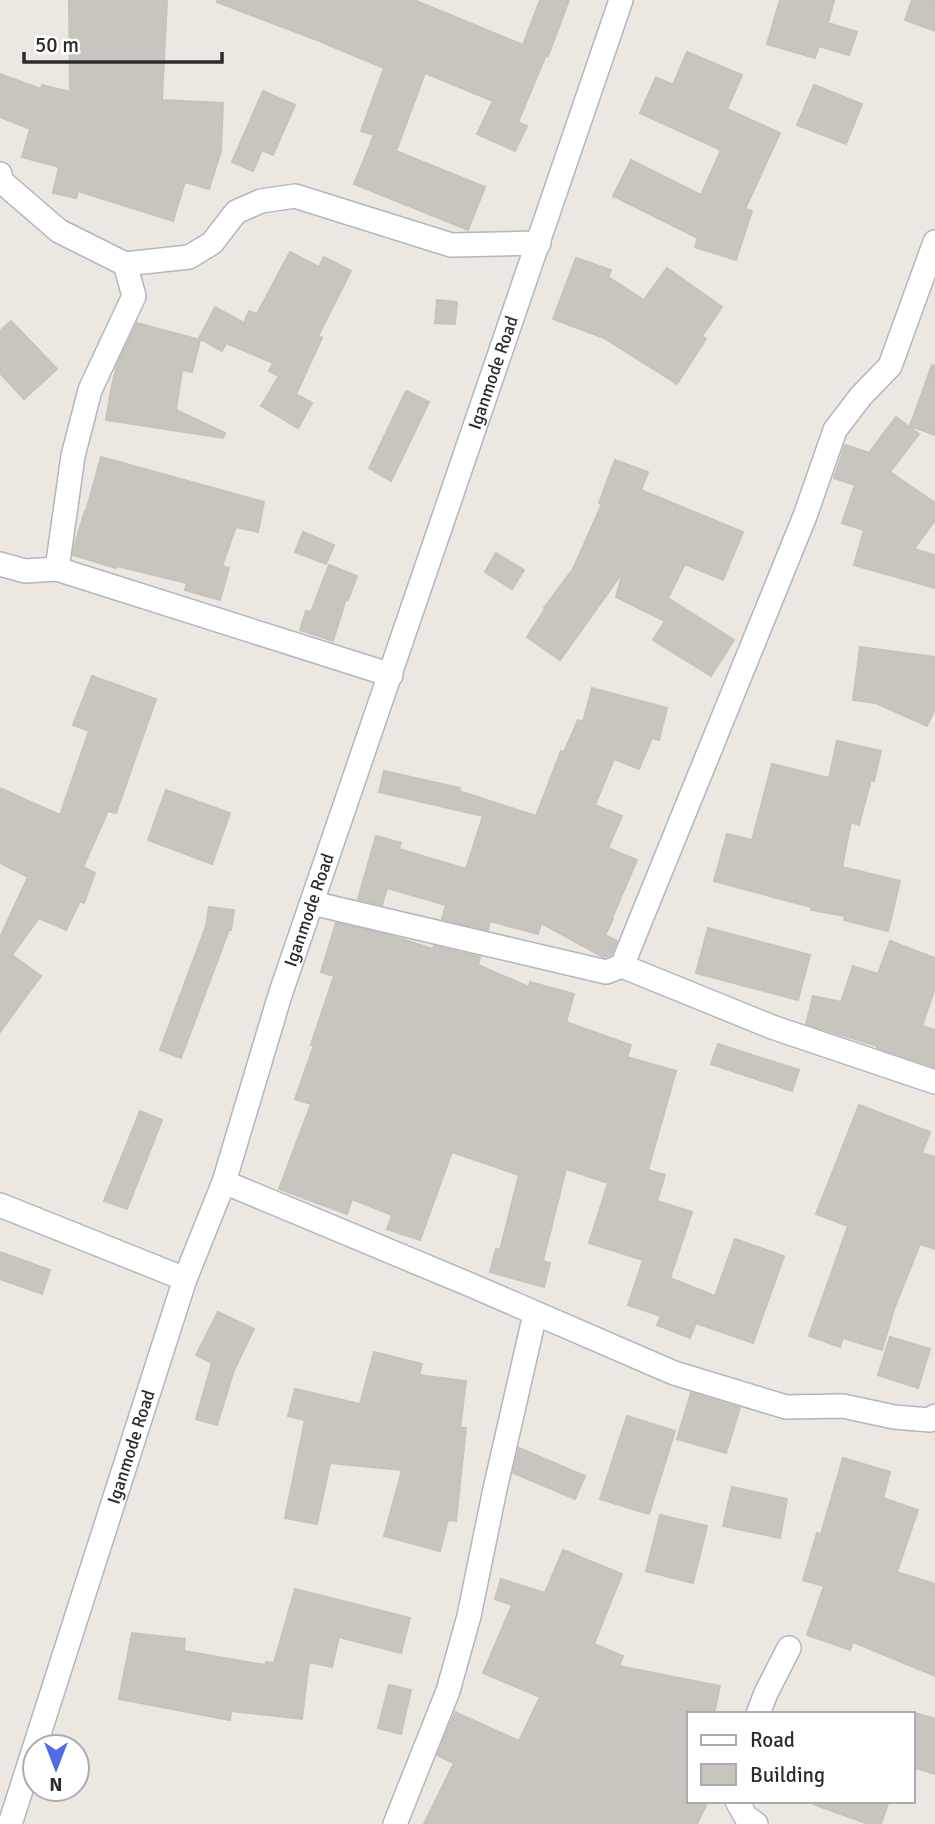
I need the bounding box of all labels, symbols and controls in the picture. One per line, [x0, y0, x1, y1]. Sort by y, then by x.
scale bar [24, 21, 222, 65]
text: 50 m [35, 32, 79, 58]
street label: Iganmode Road [464, 313, 523, 432]
street label: Iganmode Road [279, 850, 339, 970]
street label: Iganmode Road [102, 1387, 160, 1507]
legend [687, 1712, 914, 1803]
text: Road [750, 1727, 795, 1753]
north arrow [21, 1733, 91, 1803]
text: Building [750, 1762, 825, 1788]
text: N [49, 1772, 63, 1796]

